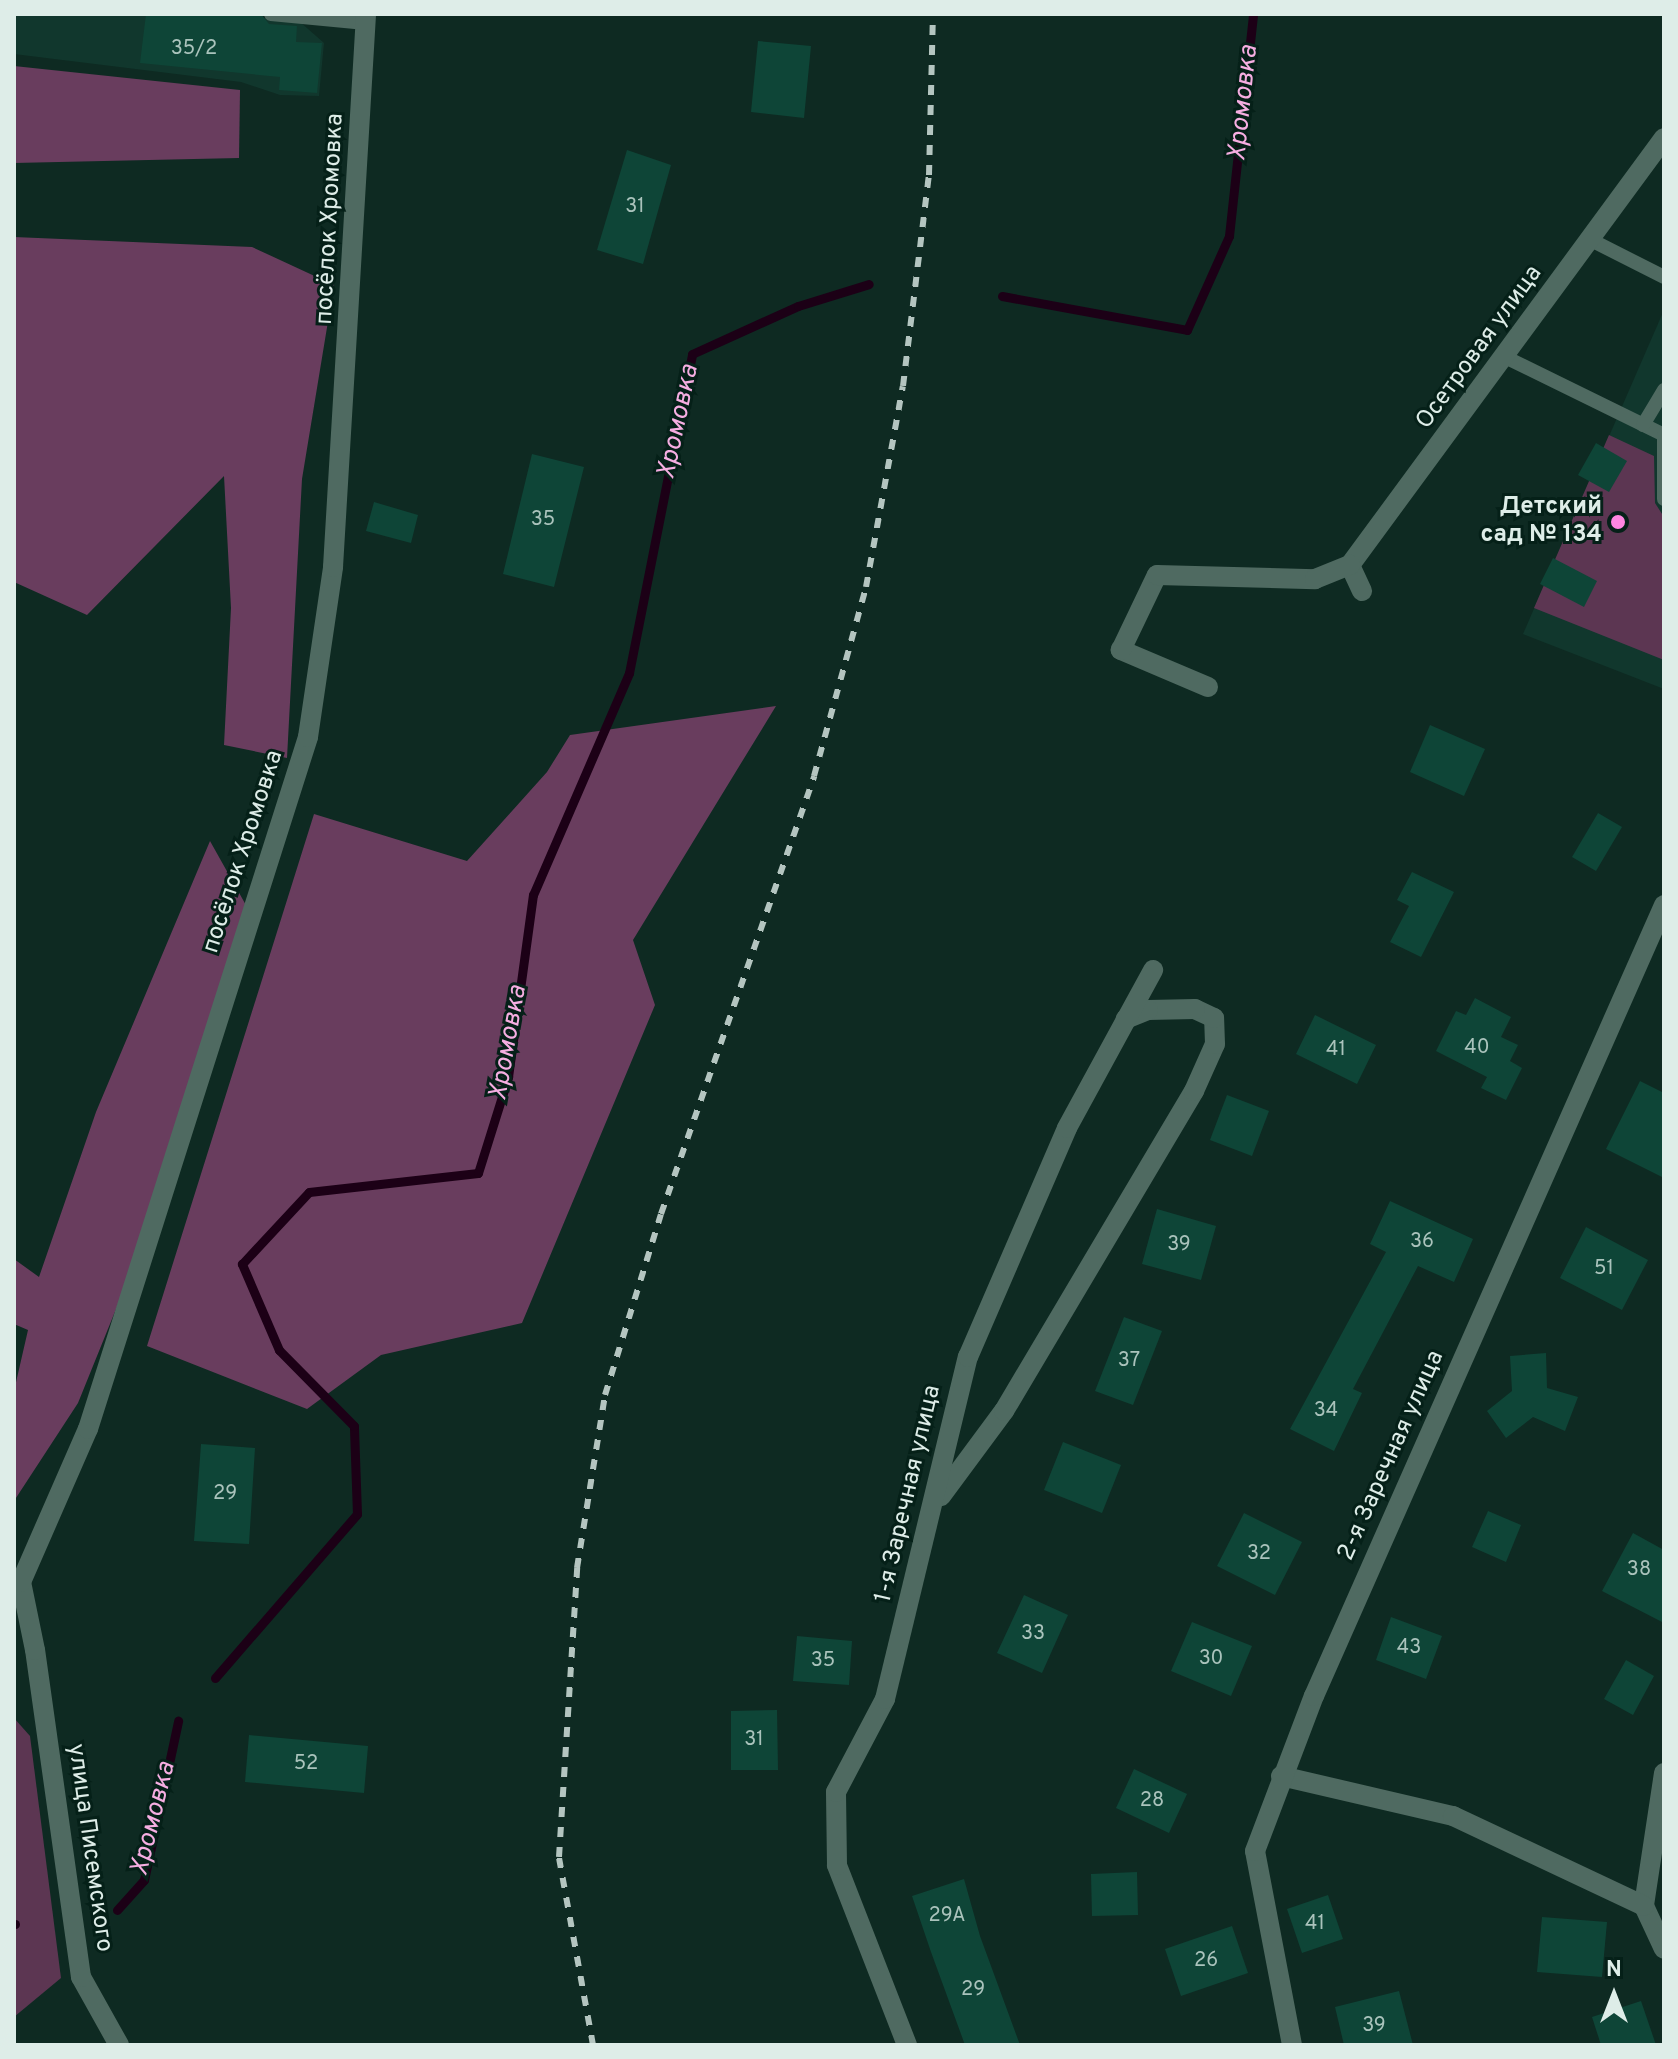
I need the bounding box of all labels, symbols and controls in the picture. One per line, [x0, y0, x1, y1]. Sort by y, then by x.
house number: 35/2 [171, 37, 217, 61]
water label: Хромовка [1222, 44, 1266, 162]
street label: посёлок Хромовка [311, 113, 351, 325]
house number: 31 [625, 195, 645, 219]
street label: Осетровая улица [1411, 261, 1549, 435]
water label: Хромовка [652, 362, 706, 482]
place label: Детский сад № 134 [1480, 494, 1602, 550]
house number: 35 [531, 508, 555, 532]
marker: Детский сад № 134 [1609, 513, 1627, 531]
street label: посёлок Хромовка [198, 747, 290, 957]
water label: Хромовка [484, 983, 534, 1103]
house number: 40 [1464, 1036, 1490, 1060]
house number: 41 [1326, 1038, 1346, 1062]
house number: 36 [1410, 1230, 1434, 1254]
house number: 39 [1167, 1233, 1191, 1257]
house number: 51 [1594, 1257, 1614, 1281]
street label: 2-я Заречная улица [1333, 1346, 1451, 1566]
house number: 37 [1118, 1349, 1140, 1373]
street label: 1-я Заречная улица [870, 1382, 948, 1606]
house number: 34 [1314, 1399, 1338, 1423]
house number: 29 [213, 1482, 237, 1506]
house number: 32 [1247, 1542, 1271, 1566]
house number: 38 [1627, 1558, 1651, 1582]
house number: 33 [1021, 1622, 1045, 1646]
house number: 43 [1397, 1636, 1421, 1660]
house number: 30 [1199, 1647, 1223, 1671]
house number: 35 [811, 1649, 835, 1673]
house number: 31 [744, 1728, 764, 1752]
street label: улица Писемского [60, 1742, 118, 1954]
house number: 52 [294, 1752, 318, 1776]
water label: Хромовка [125, 1759, 183, 1879]
house number: 28 [1140, 1789, 1164, 1813]
house number: 29А [929, 1904, 965, 1928]
house number: 41 [1305, 1912, 1325, 1936]
house number: 26 [1194, 1949, 1218, 1973]
north arrow [1574, 1955, 1654, 2035]
text: N [1606, 1957, 1622, 1984]
house number: 29 [961, 1978, 985, 2002]
house number: 39 [1362, 2014, 1386, 2038]

